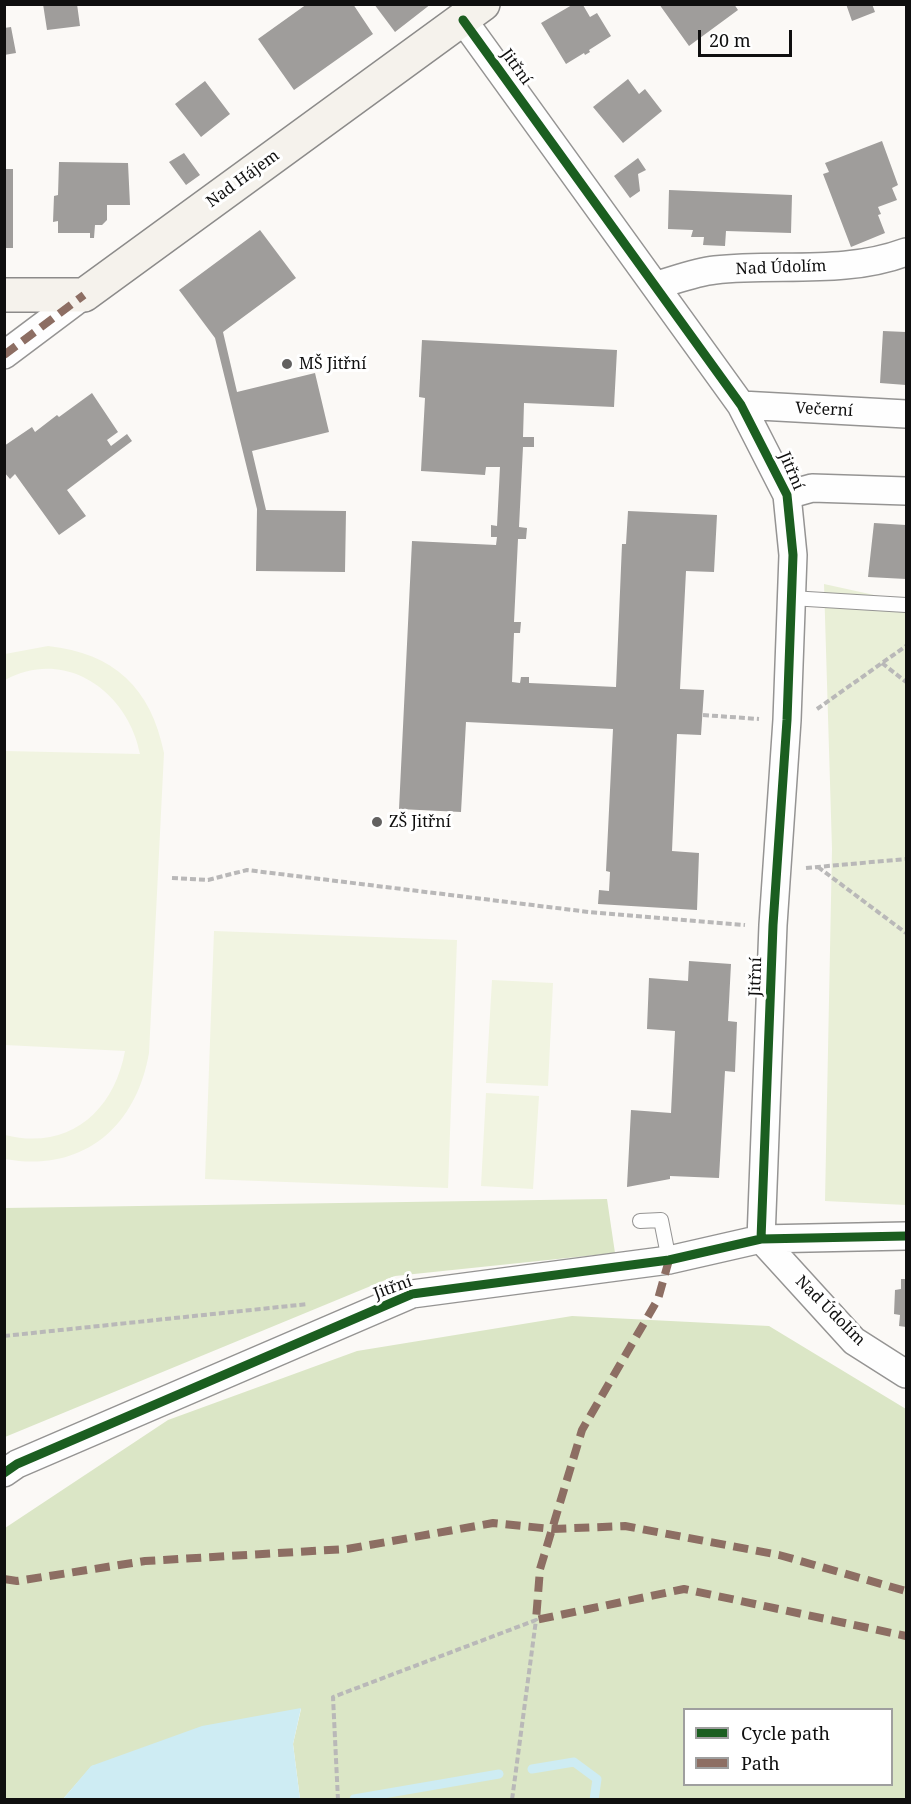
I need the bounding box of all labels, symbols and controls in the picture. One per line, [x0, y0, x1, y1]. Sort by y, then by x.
scale bar [701, 18, 796, 56]
text: 20 m [709, 28, 751, 52]
street label: Jitřní [497, 45, 535, 89]
street label: Nad Hájem [203, 146, 283, 212]
street label: Nad Údolím [735, 257, 827, 279]
place label: MŠ Jitřní [299, 354, 366, 374]
marker: MŠ Jitřní [280, 357, 294, 371]
street label: Večerní [795, 399, 853, 421]
street label: Jitřní [774, 449, 808, 493]
place label: ZŠ Jitřní [389, 812, 451, 832]
marker: ZŠ Jitřní [370, 815, 384, 829]
street label: Jitřní [746, 957, 766, 997]
street label: Jitřní [371, 1272, 415, 1304]
street label: Nad Údolím [791, 1272, 869, 1350]
legend [683, 1708, 893, 1786]
text: Cycle path [741, 1721, 830, 1745]
text: Path [741, 1751, 780, 1775]

